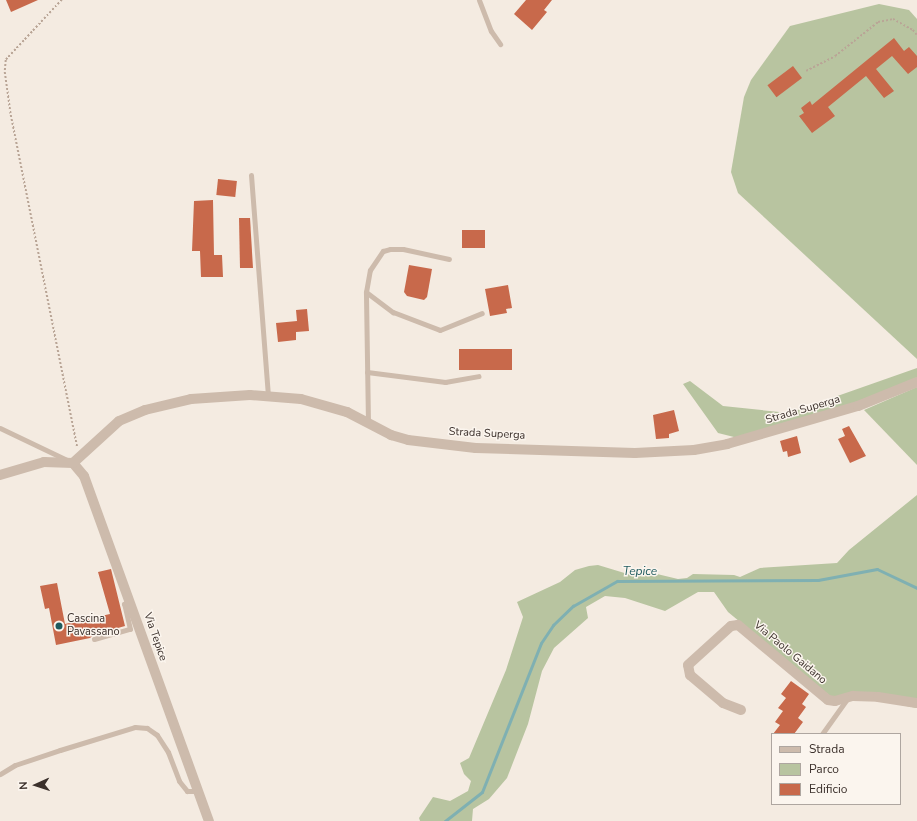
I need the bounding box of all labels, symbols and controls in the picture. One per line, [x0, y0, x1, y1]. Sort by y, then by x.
street label: Strada Superga [764, 393, 842, 427]
street label: Strada Superga [448, 425, 526, 443]
water label: Tepice [623, 565, 657, 579]
street label: Via Tepice [141, 611, 169, 663]
place label: Cascina Pavassano [67, 613, 120, 639]
street label: Via Paolo Gaidano [751, 619, 829, 687]
marker: Cascina Pavassano [54, 621, 64, 631]
legend [771, 733, 901, 805]
text: Strada [809, 741, 845, 757]
text: Parco [809, 761, 839, 777]
north arrow [16, 765, 56, 805]
text: N [16, 781, 31, 790]
text: Edificio [809, 781, 847, 797]

